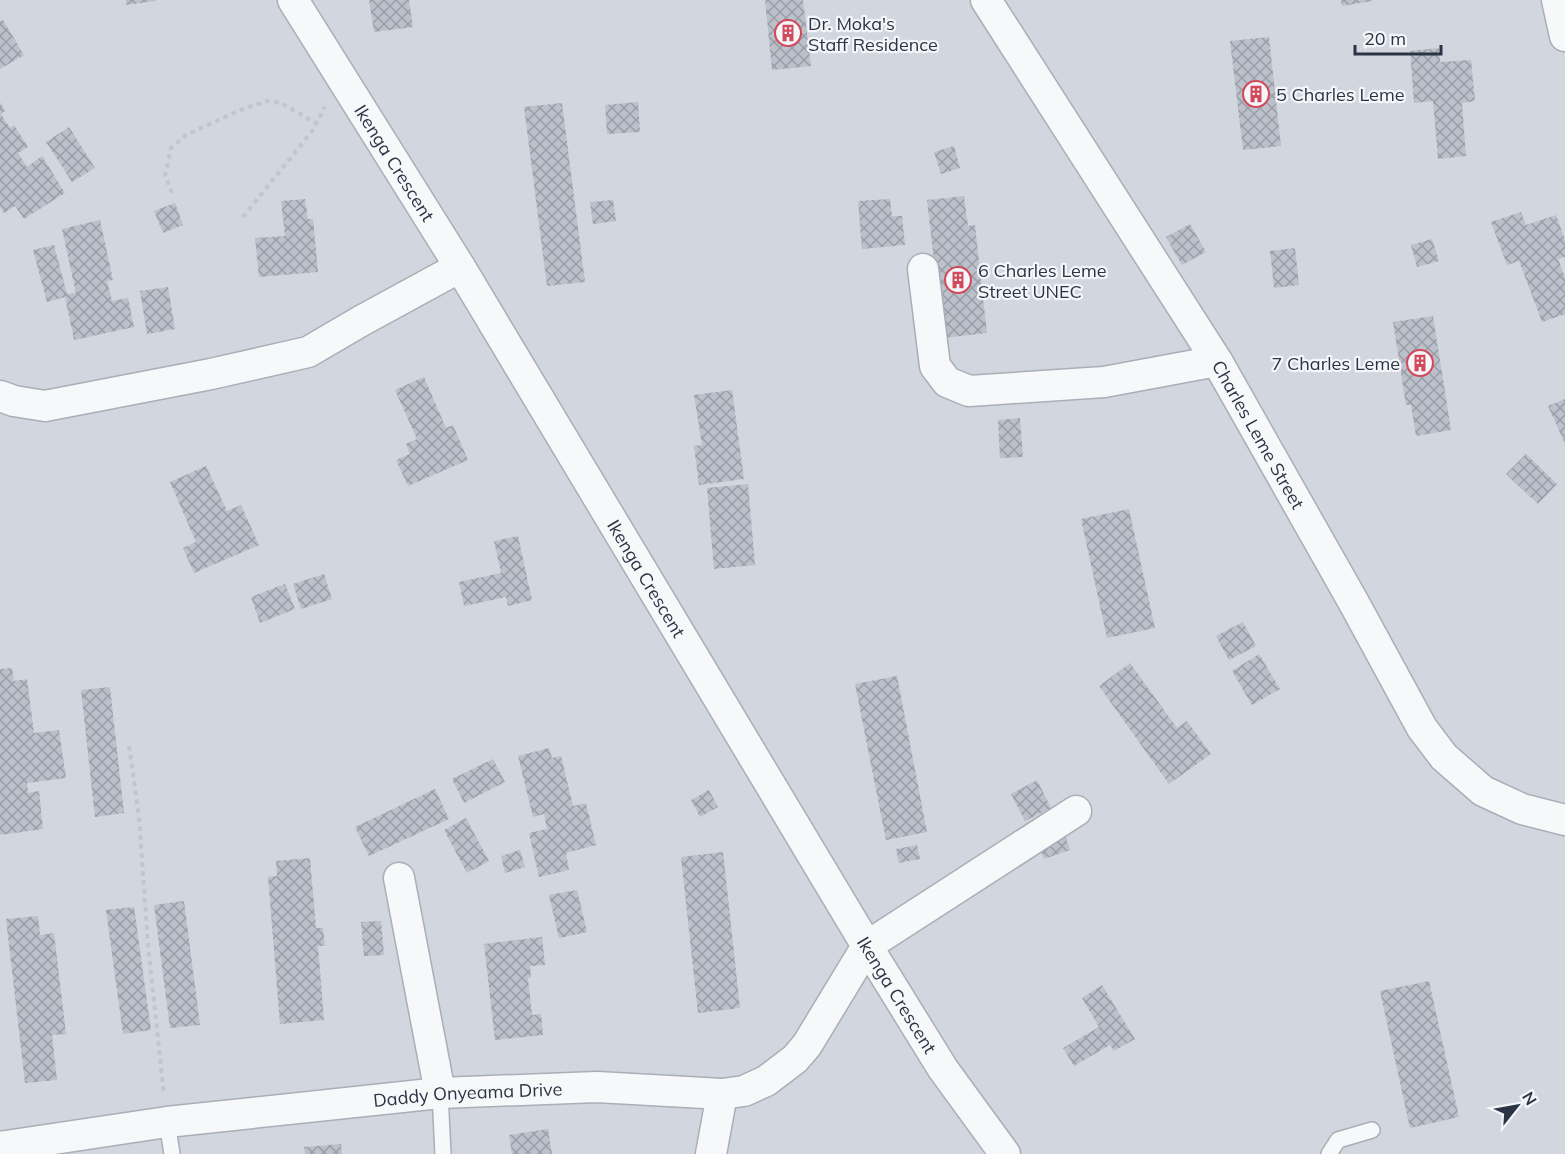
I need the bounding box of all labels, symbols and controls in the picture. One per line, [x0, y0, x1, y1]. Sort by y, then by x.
place label: Dr. Moka's Staff Residence [808, 12, 938, 56]
building icon: Dr. Moka's Staff Residence [773, 18, 803, 48]
scale bar [1355, 18, 1440, 56]
text: 20 m [1364, 27, 1406, 50]
building icon: 5 Charles Leme [1241, 79, 1271, 109]
place label: 5 Charles Leme [1276, 83, 1405, 106]
street label: Ikenga Crescent [350, 100, 440, 225]
place label: 6 Charles Leme Street UNEC [978, 259, 1107, 303]
building icon: 6 Charles Leme Street UNEC [943, 265, 973, 295]
building icon: 7 Charles Leme [1405, 348, 1435, 378]
place label: 7 Charles Leme [1271, 352, 1400, 375]
street label: Charles Leme Street [1207, 356, 1310, 513]
street label: Ikenga Crescent [603, 515, 691, 642]
street label: Ikenga Crescent [852, 932, 942, 1058]
north arrow [1487, 1076, 1547, 1136]
street label: Daddy Onyeama Drive [372, 1077, 563, 1112]
text: N [1518, 1088, 1542, 1109]

